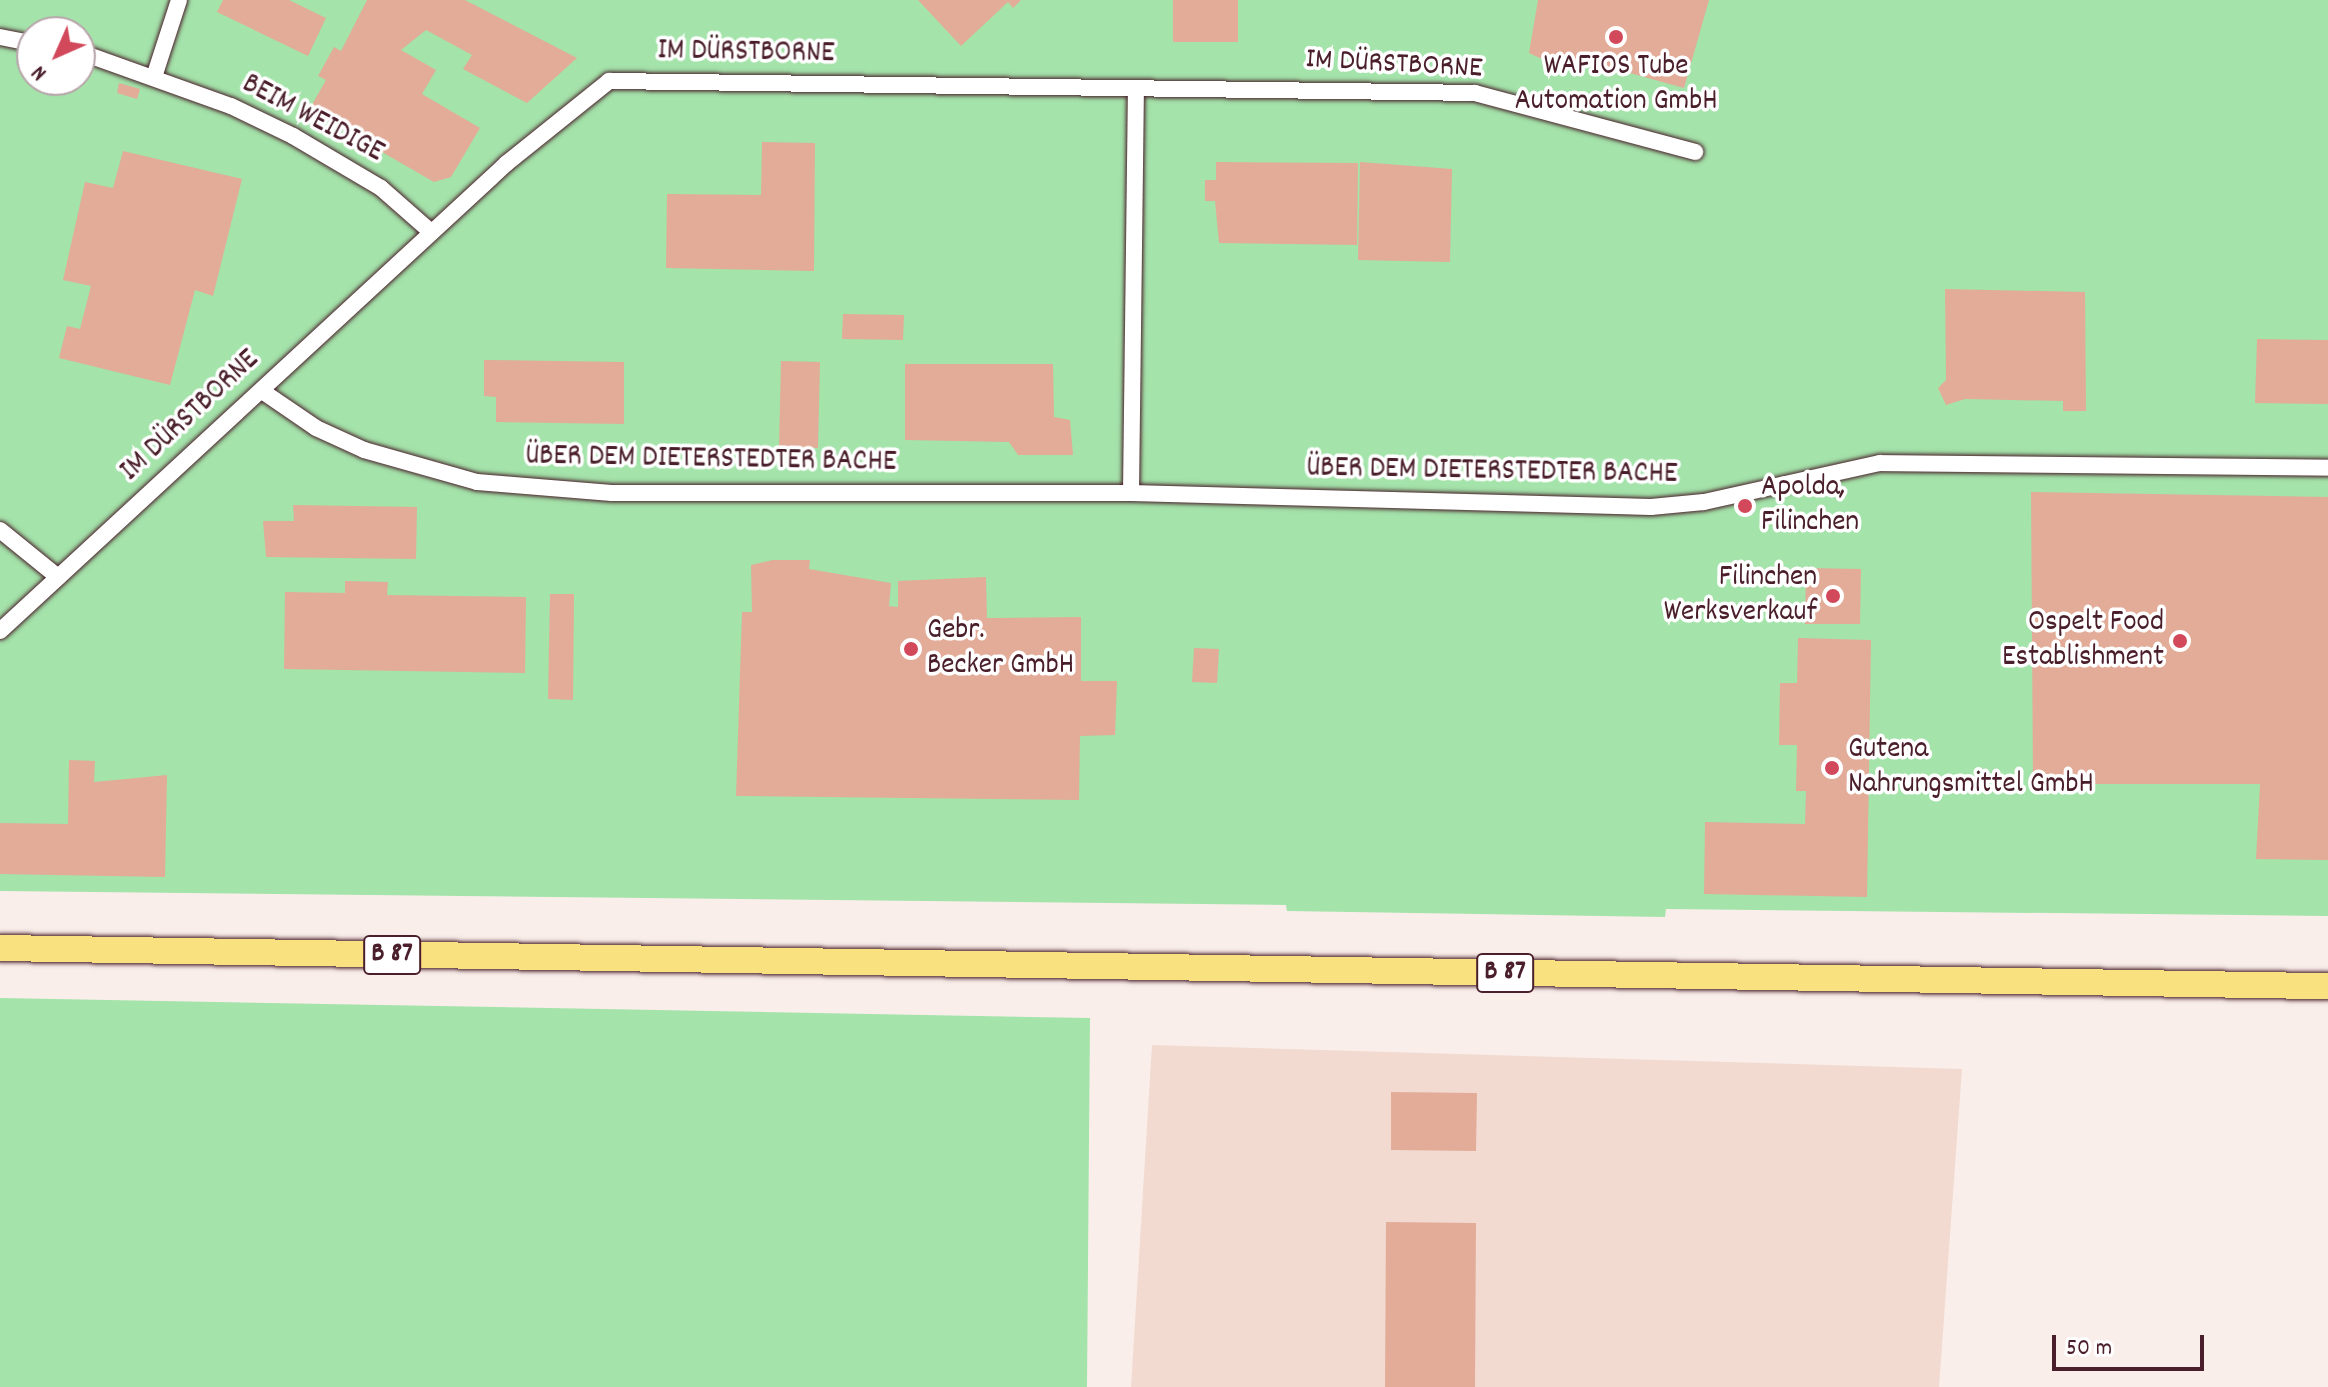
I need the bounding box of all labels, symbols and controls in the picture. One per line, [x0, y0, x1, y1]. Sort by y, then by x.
north arrow [16, 16, 96, 96]
marker: WAFIOS Tube Automation GmbH [1607, 28, 1625, 46]
street label: IM DÜRSTBORNE [657, 34, 835, 74]
street label: IM DÜRSTBORNE [1305, 43, 1483, 89]
place label: WAFIOS Tube Automation GmbH [1514, 50, 1718, 120]
text: N [25, 57, 55, 87]
street label: BEIM WEIDIGE [235, 68, 389, 172]
street label: IM DÜRSTBORNE [114, 343, 268, 491]
street label: ÜBER DEM DIETERSTEDTER BACHE [525, 440, 897, 482]
street label: ÜBER DEM DIETERSTEDTER BACHE [1306, 452, 1678, 494]
place label: Apolda, Filinchen [1761, 471, 1859, 542]
marker: Apolda, Filinchen [1736, 497, 1754, 515]
place label: Filinchen Werksverkauf [1664, 561, 1817, 632]
marker: Filinchen Werksverkauf [1824, 587, 1842, 605]
place label: Ospelt Food Establishment [2002, 606, 2164, 676]
place label: Gebr. Becker GmbH [927, 614, 1074, 684]
marker: Ospelt Food Establishment [2171, 632, 2189, 650]
marker: Gebr. Becker GmbH [902, 640, 920, 658]
place label: Gutena Nahrungsmittel GmbH [1848, 733, 2094, 804]
marker: Gutena Nahrungsmittel GmbH [1823, 759, 1841, 777]
road number: B 87 [362, 931, 422, 979]
road number: B 87 [1475, 949, 1535, 997]
scale bar [2056, 1319, 2208, 1369]
text: 50 m [2066, 1332, 2112, 1366]

